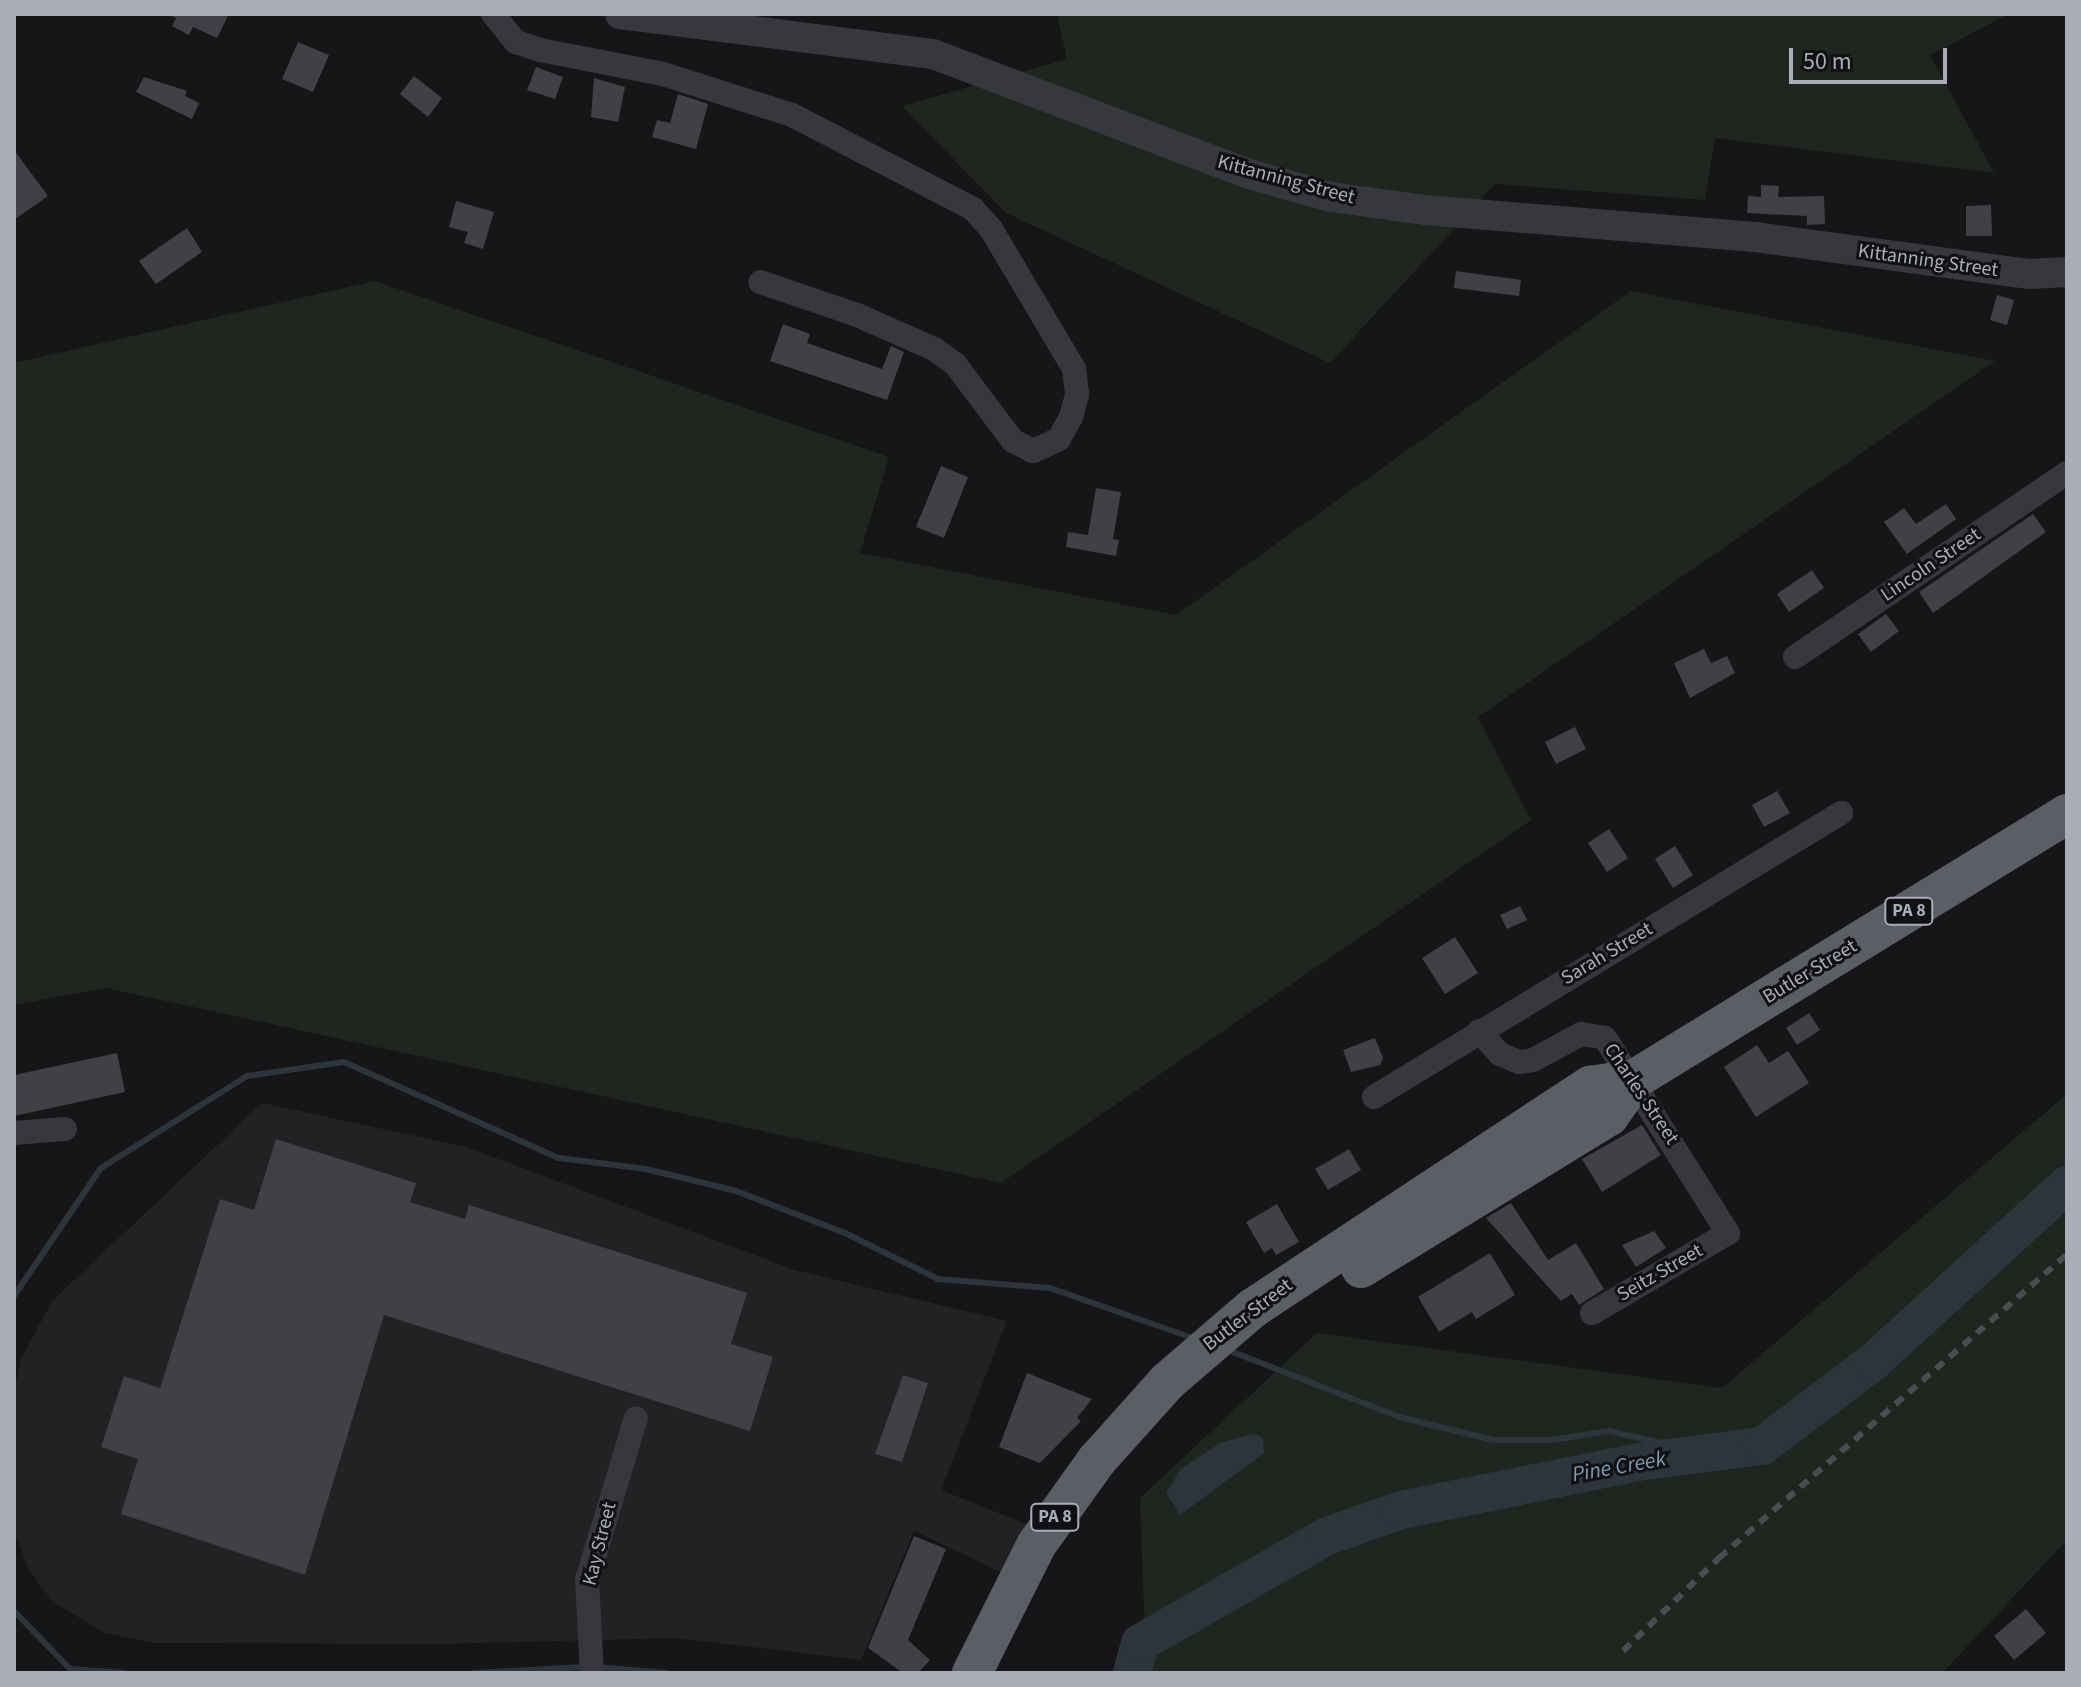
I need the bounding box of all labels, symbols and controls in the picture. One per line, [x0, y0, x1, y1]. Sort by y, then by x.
scale bar [1793, 32, 1951, 82]
text: 50 m [1803, 44, 1852, 79]
street label: Kittanning Street [1215, 150, 1357, 210]
street label: Kittanning Street [1856, 239, 2000, 283]
street label: Lincoln Street [1877, 523, 1985, 607]
road number: PA 8 [1883, 897, 1935, 925]
street label: Sarah Street [1557, 917, 1657, 991]
street label: Butler Street [1759, 935, 1861, 1009]
street label: Charles Street [1598, 1039, 1684, 1149]
street label: Seitz Street [1613, 1239, 1707, 1307]
street label: Butler Street [1199, 1274, 1297, 1356]
water label: Pine Creek [1570, 1446, 1668, 1488]
street label: Kay Street [578, 1500, 622, 1588]
road number: PA 8 [1029, 1503, 1081, 1531]

